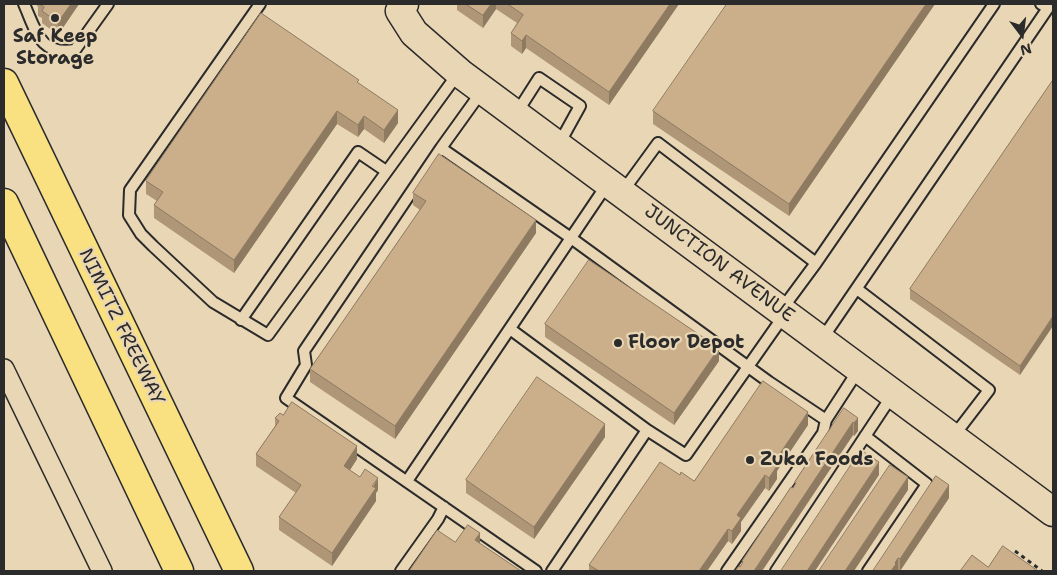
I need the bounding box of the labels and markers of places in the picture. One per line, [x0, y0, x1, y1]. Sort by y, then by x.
marker: Saf Keep Storage [49, 12, 61, 24]
place label: Saf Keep Storage [13, 26, 97, 70]
place label: Floor Depot [628, 332, 744, 354]
marker: Floor Depot [612, 337, 624, 349]
place label: Zuka Foods [760, 449, 874, 471]
marker: Zuka Foods [744, 454, 756, 466]

